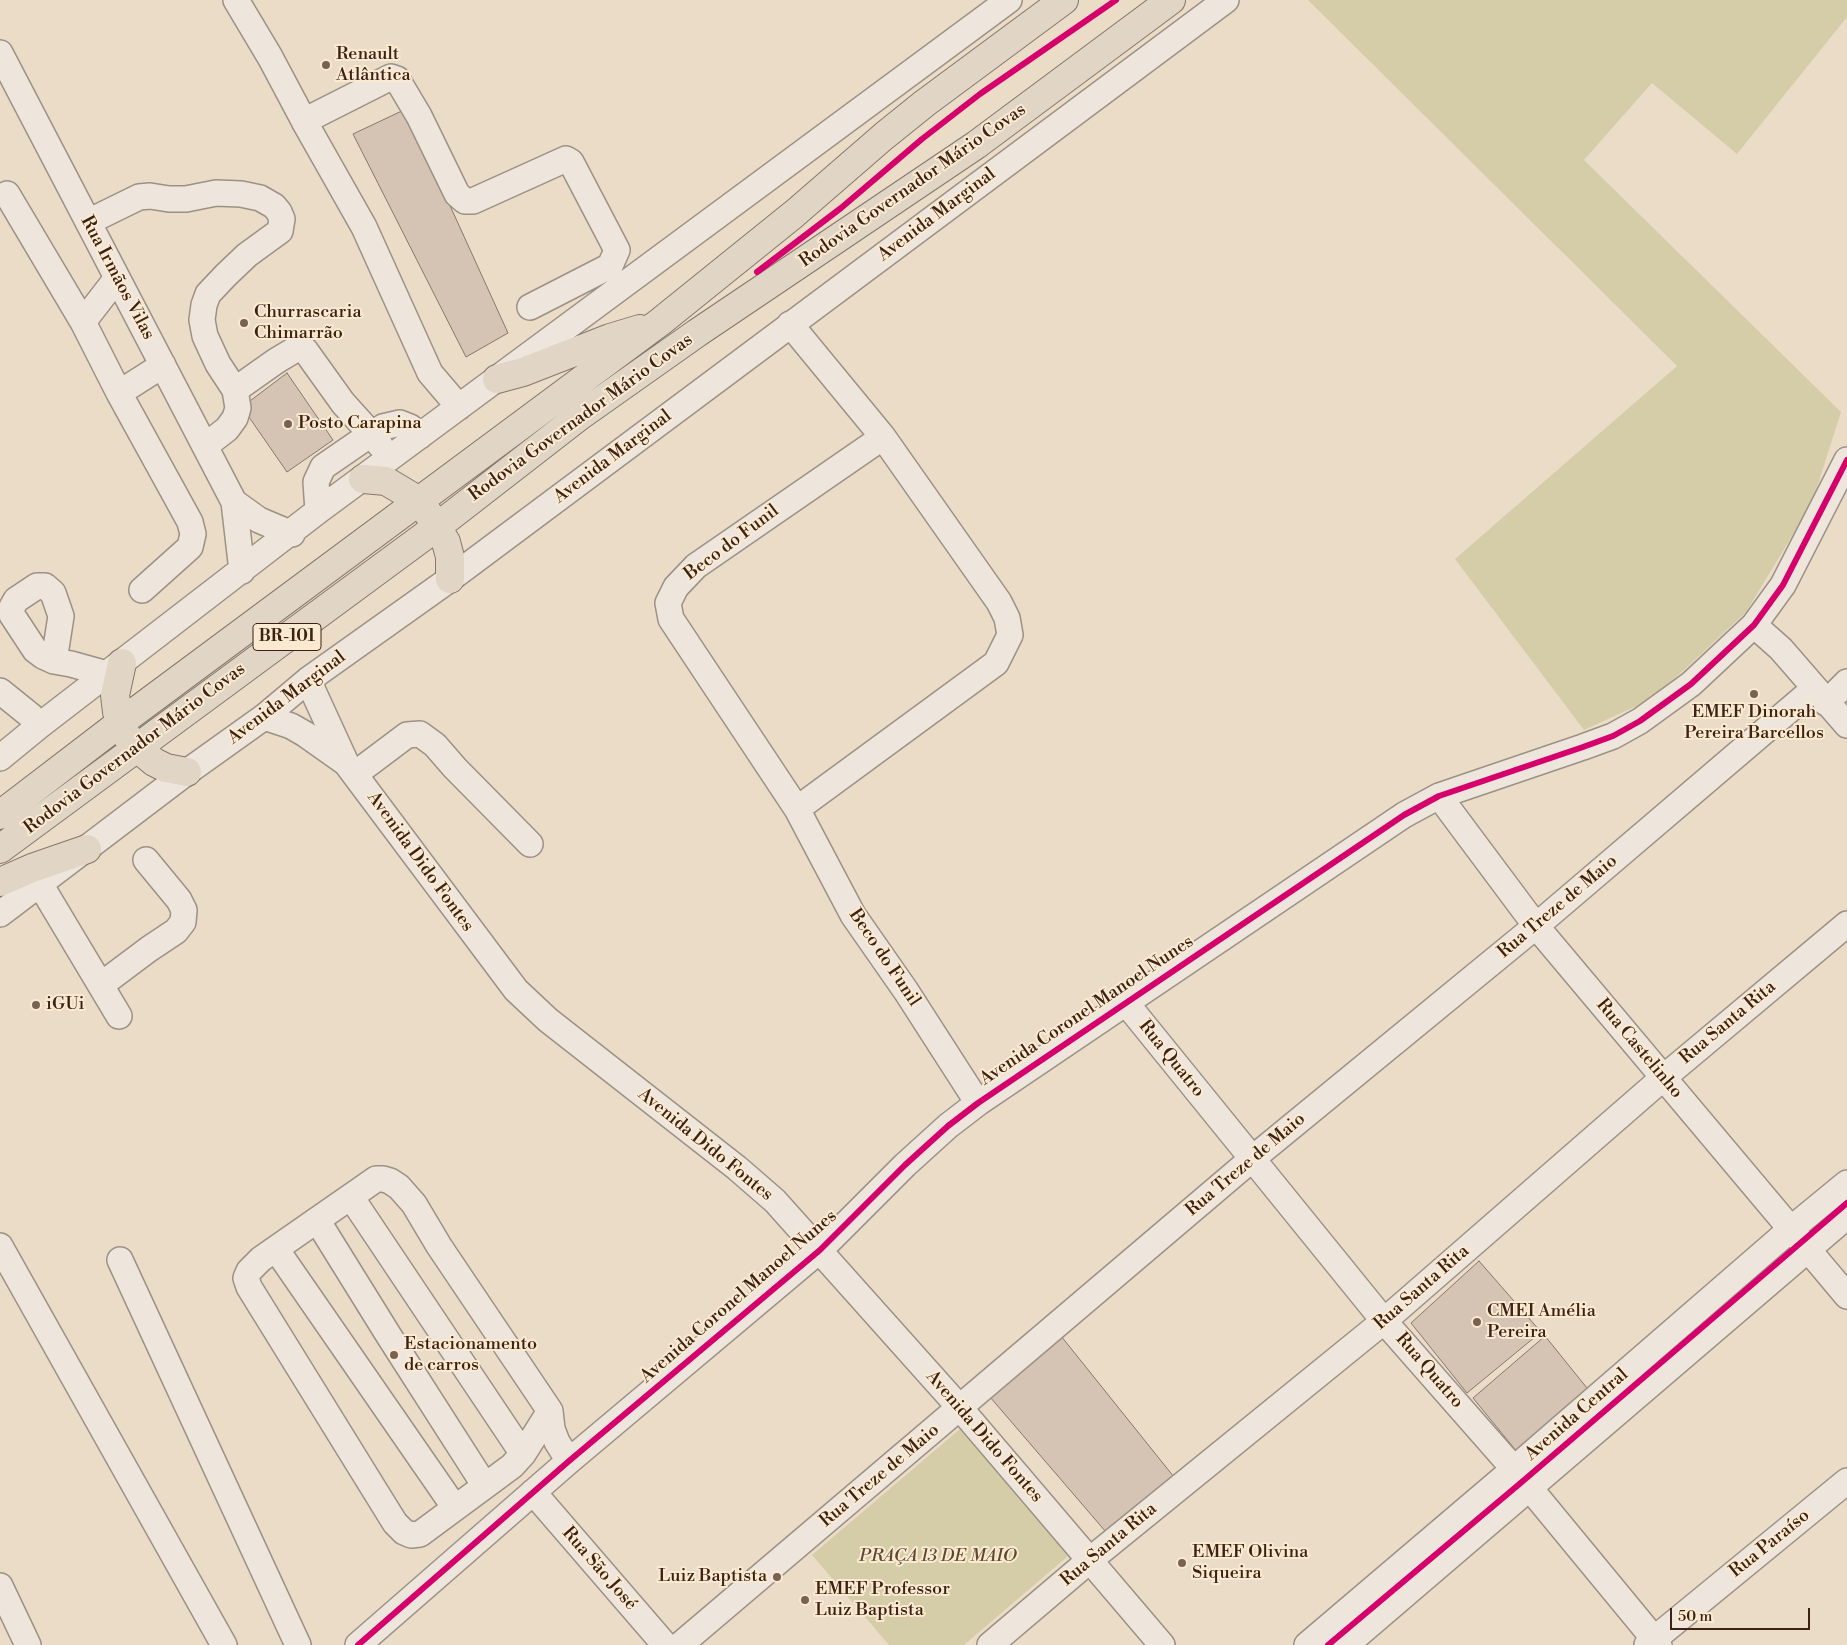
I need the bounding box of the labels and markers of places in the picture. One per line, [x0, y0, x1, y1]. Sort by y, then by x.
place label: Renault Atlântica [336, 44, 411, 86]
marker: Renault Atlântica [320, 59, 332, 71]
place label: Churrascaria Chimarrão [254, 302, 362, 344]
marker: Churrascaria Chimarrão [238, 317, 250, 329]
place label: Posto Carapina [298, 413, 422, 435]
marker: Posto Carapina [282, 418, 294, 430]
marker: EMEF Dinorah Pereira Barcellos [1748, 688, 1760, 700]
place label: EMEF Dinorah Pereira Barcellos [1684, 702, 1824, 744]
place label: iGUi [46, 994, 84, 1016]
marker: iGUi [30, 999, 42, 1011]
place label: CMEI Amélia Pereira [1487, 1301, 1596, 1344]
marker: CMEI Amélia Pereira [1471, 1316, 1483, 1328]
place label: Estacionamento de carros [404, 1334, 537, 1376]
marker: Estacionamento de carros [388, 1349, 400, 1361]
place label: EMEF Olivina Siqueira [1192, 1542, 1308, 1585]
marker: EMEF Olivina Siqueira [1176, 1557, 1188, 1569]
place label: Luiz Baptista [658, 1566, 767, 1588]
marker: Luiz Baptista [771, 1571, 783, 1583]
place label: EMEF Professor Luiz Baptista [815, 1579, 950, 1622]
marker: EMEF Professor Luiz Baptista [799, 1594, 811, 1606]

